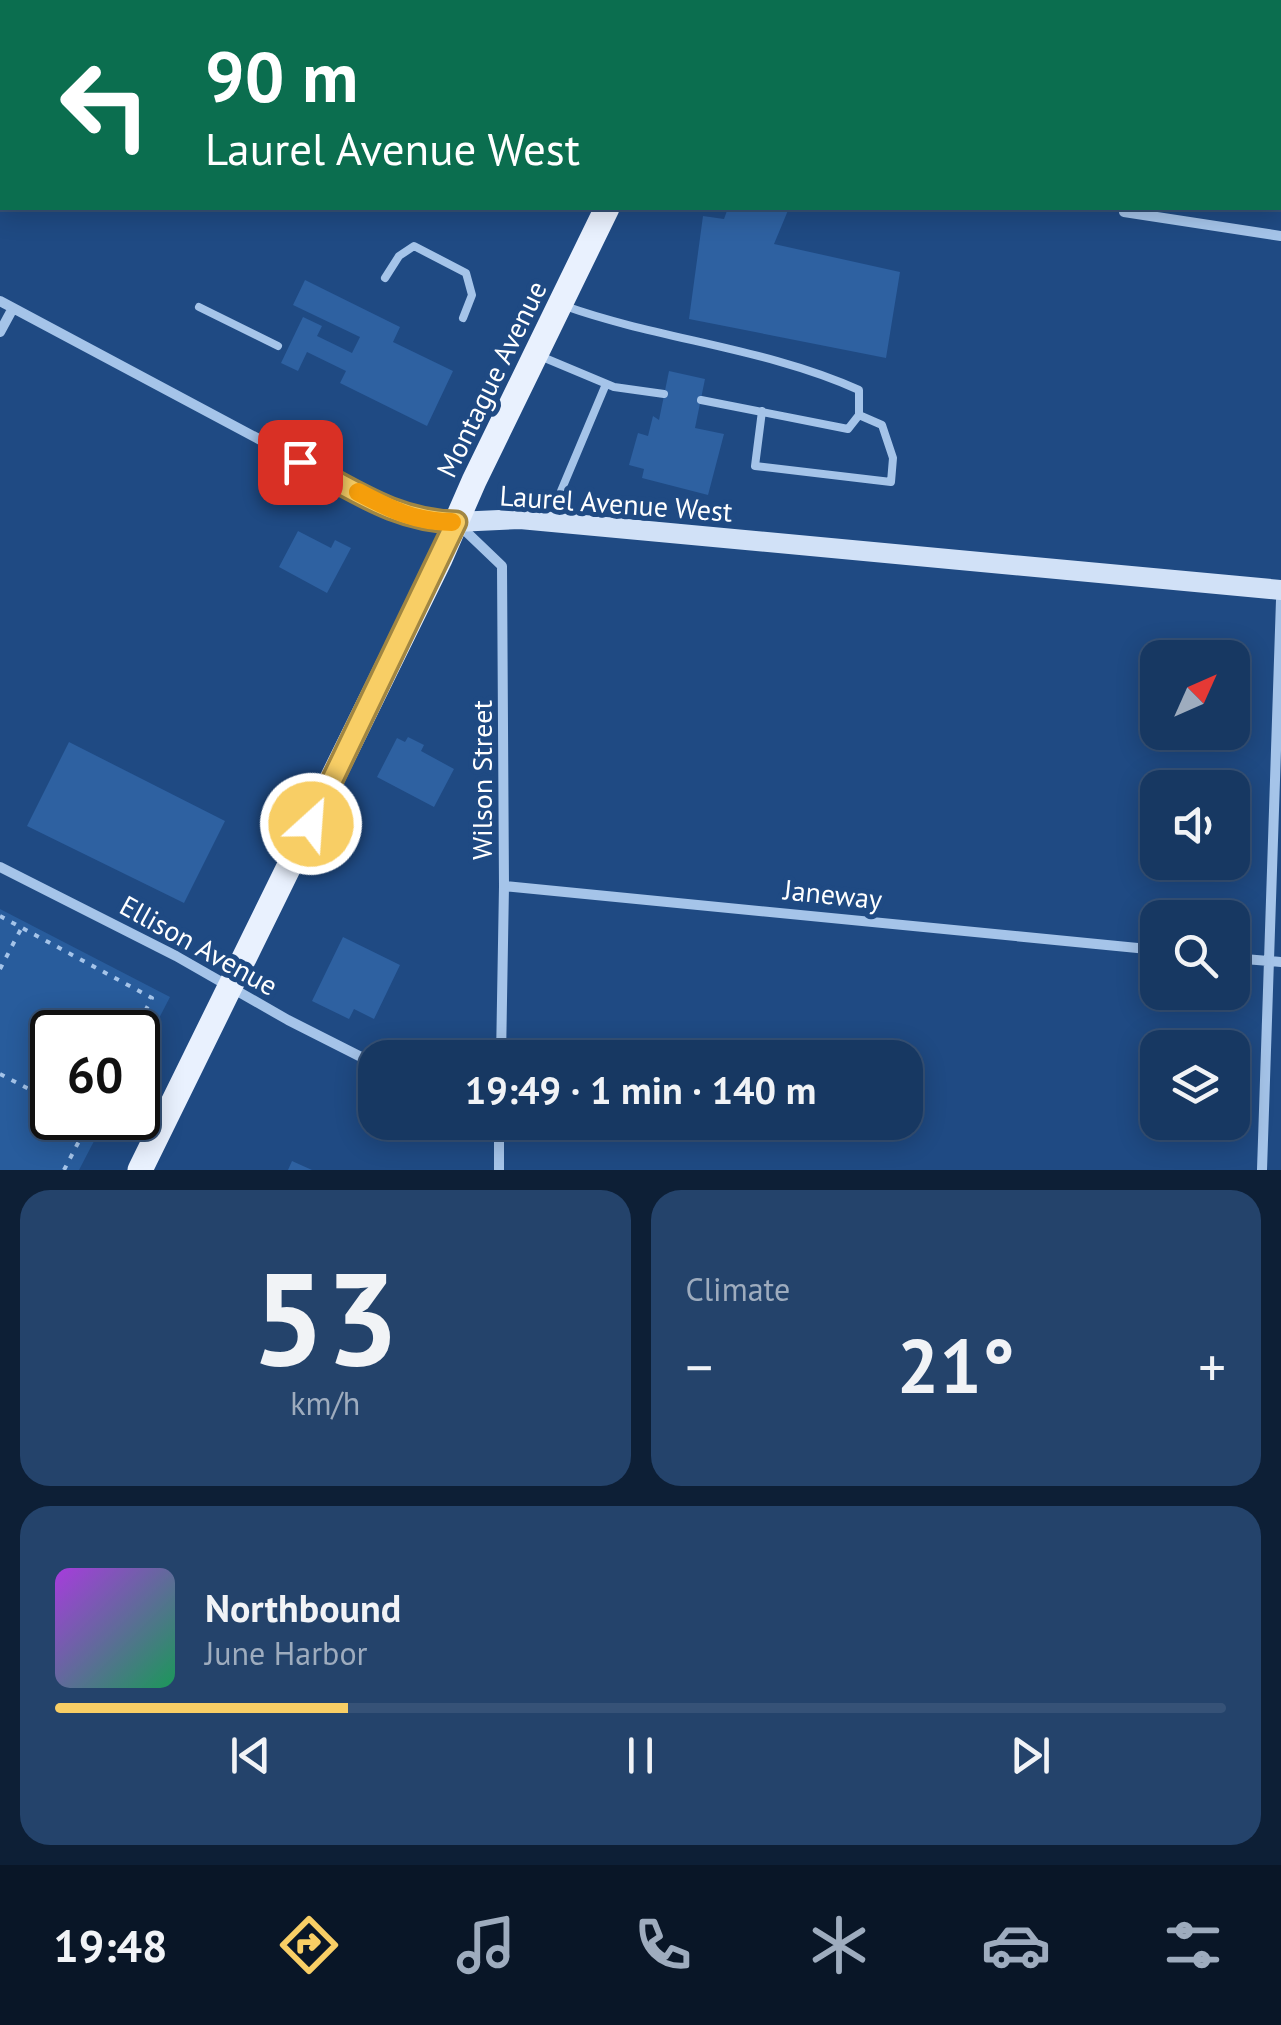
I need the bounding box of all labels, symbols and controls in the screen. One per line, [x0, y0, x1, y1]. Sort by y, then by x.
text: 90 m [205, 31, 358, 121]
icon: left [40, 40, 170, 170]
text: Laurel Avenue West [205, 119, 580, 177]
street label: Montague Avenue [427, 275, 555, 483]
pin [258, 420, 343, 505]
icon: arrive [273, 435, 328, 490]
street label: Laurel Avenue West [498, 476, 734, 530]
north arrow [1140, 640, 1250, 750]
map controls [1140, 640, 1250, 1140]
street label: Wilson Street [463, 700, 500, 860]
button: sound [1140, 770, 1250, 880]
position arrow [259, 772, 363, 876]
street label: Janeway [781, 870, 884, 918]
street label: Ellison Avenue [113, 886, 285, 1004]
button: search [1140, 900, 1250, 1010]
speed limit sign: 60 [30, 1010, 160, 1140]
button: layers [1140, 1030, 1250, 1140]
text: 19:49 · 1 min · 140 m [465, 1065, 816, 1114]
text: 53 [252, 1233, 399, 1401]
text: Climate [686, 1268, 790, 1310]
text: 21° [897, 1317, 1015, 1414]
text: − [686, 1331, 713, 1402]
text: + [1198, 1331, 1226, 1402]
text: km/h [290, 1382, 360, 1424]
text: Northbound [205, 1583, 401, 1632]
text: June Harbor [205, 1632, 367, 1674]
icon: previous [223, 1728, 278, 1783]
icon: pause [613, 1728, 668, 1783]
icon: next [1003, 1728, 1058, 1783]
icon: directions [274, 1910, 344, 1980]
icon: music [451, 1910, 521, 1980]
icon: phone [628, 1910, 698, 1980]
icon: climate [804, 1910, 874, 1980]
icon: car [981, 1910, 1051, 1980]
icon: filters [1158, 1910, 1228, 1980]
text: 19:48 [53, 1916, 168, 1974]

